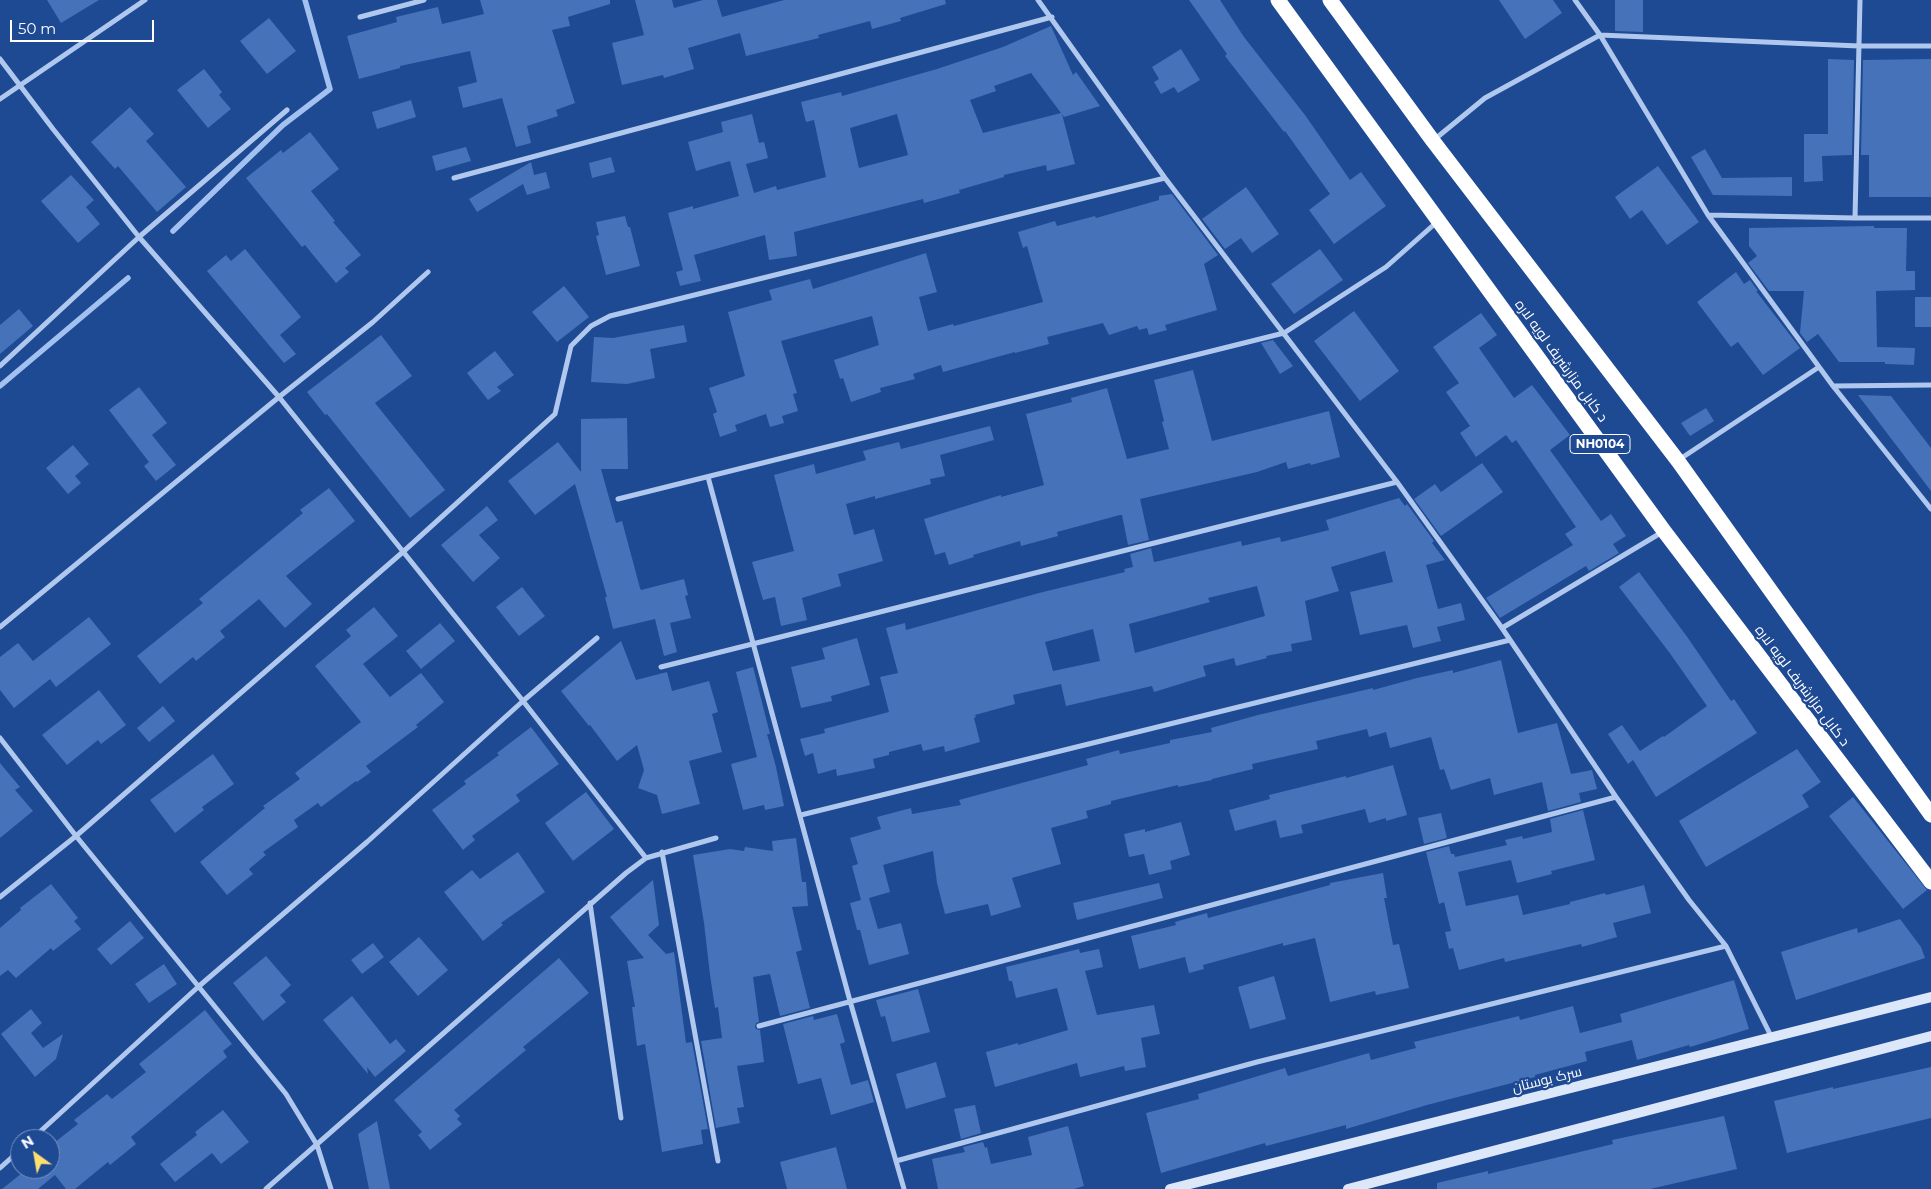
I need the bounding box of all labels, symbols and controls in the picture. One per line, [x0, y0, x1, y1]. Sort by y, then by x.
scale bar [12, 10, 156, 42]
text: 50 m [18, 19, 56, 38]
street label: د کابل مزارشریف لویه لاره [1511, 297, 1611, 425]
road number: NH0104 [1570, 434, 1630, 454]
street label: د کابل مزارشریف لویه لاره [1751, 622, 1853, 750]
street label: سرک بوستان [1510, 1063, 1584, 1097]
north arrow [10, 1129, 60, 1179]
text: N [18, 1131, 37, 1153]

